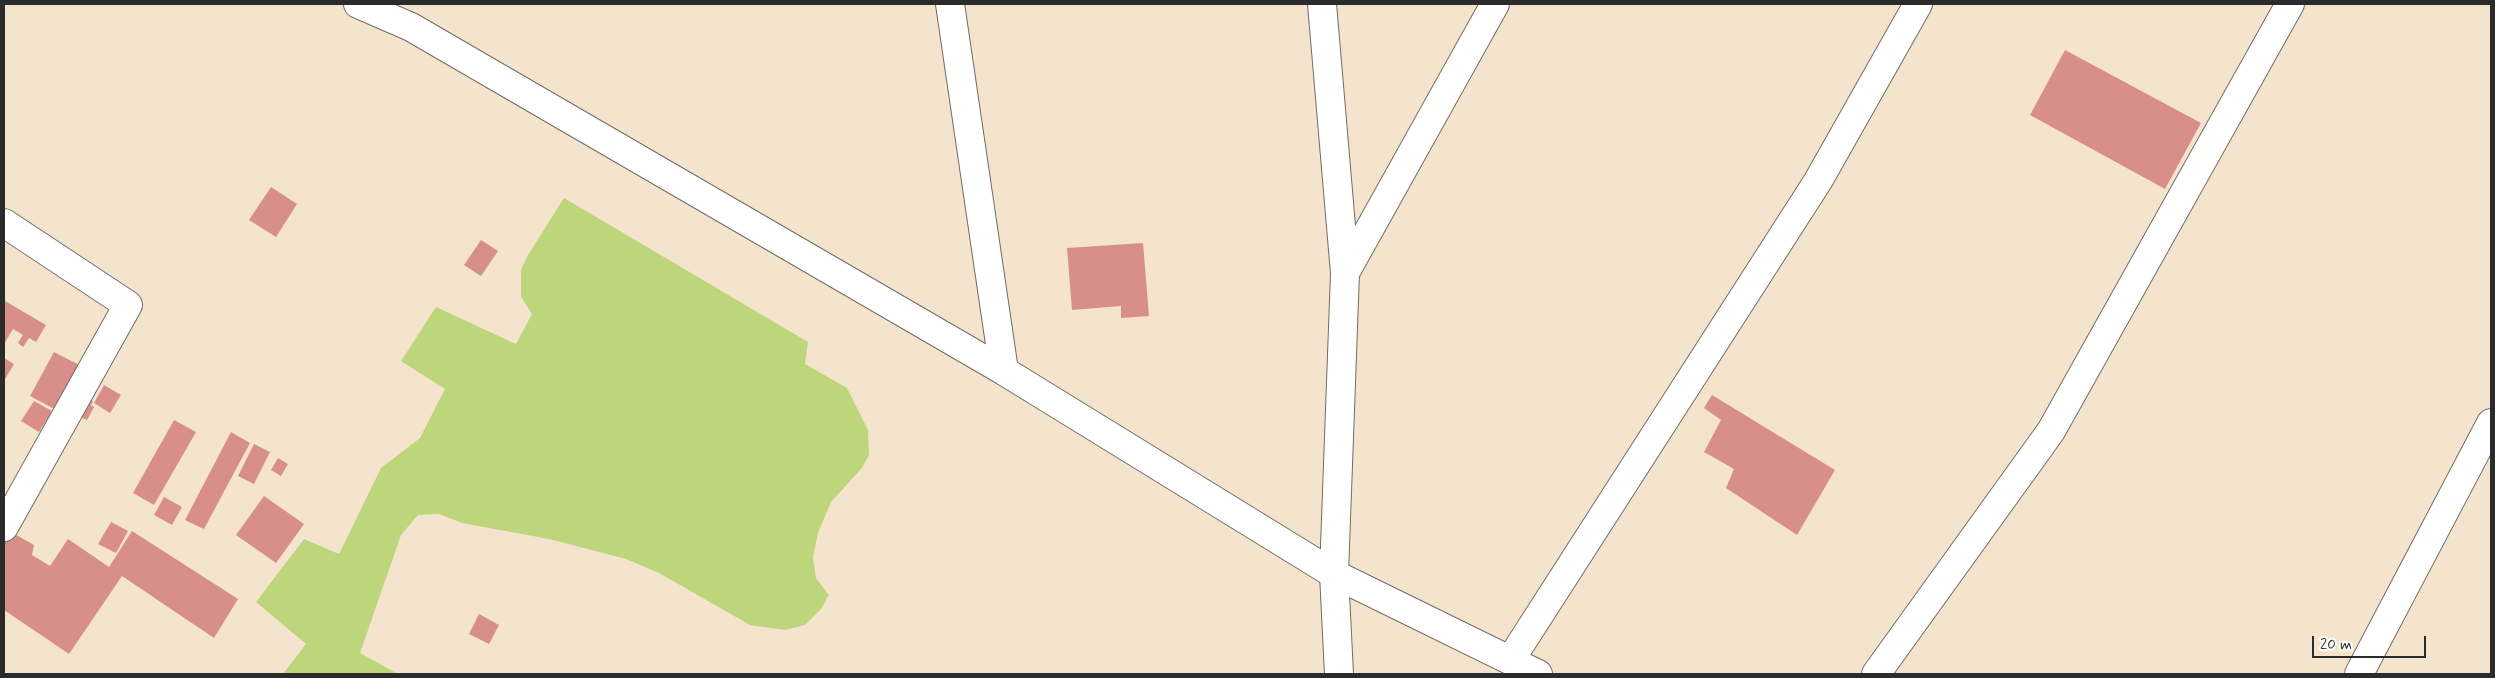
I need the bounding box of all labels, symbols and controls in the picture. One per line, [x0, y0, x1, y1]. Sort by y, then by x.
scale bar [2315, 626, 2429, 658]
text: 20 m [2320, 635, 2352, 655]

